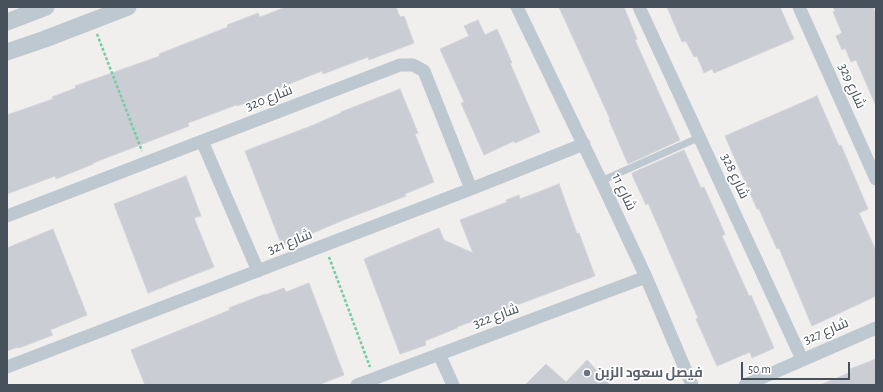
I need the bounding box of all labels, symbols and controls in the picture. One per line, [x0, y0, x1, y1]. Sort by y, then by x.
street label: شارع 329 [835, 61, 869, 111]
street label: شارع 320 [243, 81, 295, 115]
street label: شارع 328 [717, 151, 753, 201]
street label: شارع 11 [608, 171, 640, 213]
street label: شارع 321 [265, 226, 315, 258]
street label: شارع 322 [471, 300, 521, 332]
street label: شارع 327 [801, 314, 851, 348]
scale bar [743, 354, 852, 380]
text: 50 m [748, 363, 771, 375]
place label: فيصل سعود الزبن [595, 365, 703, 381]
marker: فيصل سعود الزبن [582, 368, 592, 378]

